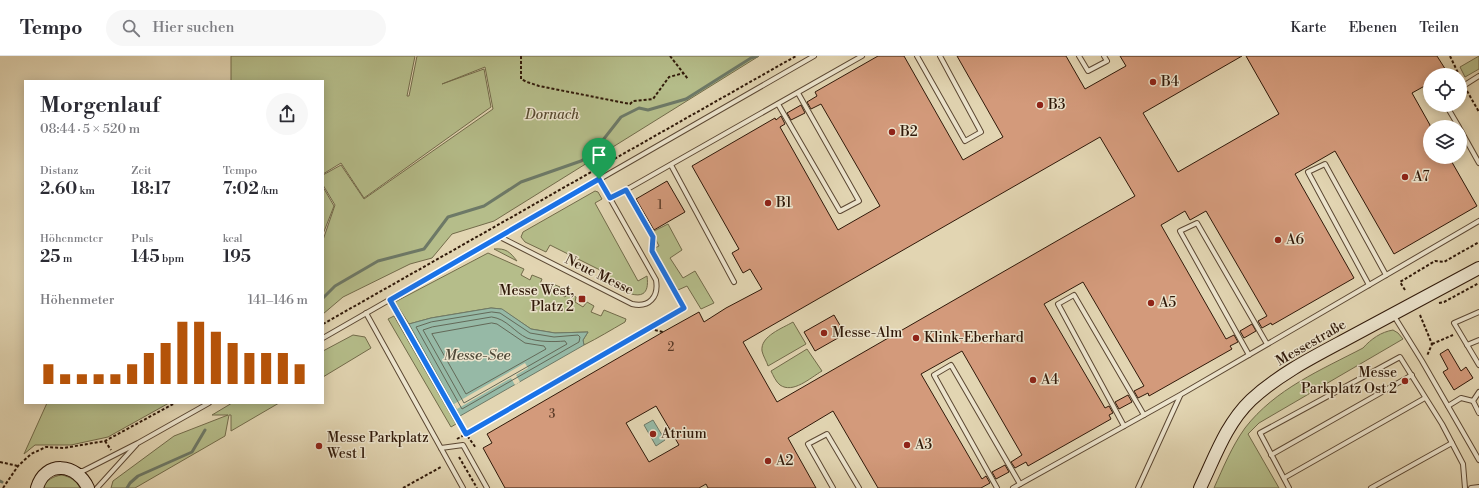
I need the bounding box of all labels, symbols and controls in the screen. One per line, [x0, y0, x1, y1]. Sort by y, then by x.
search box [106, 10, 386, 46]
text: Tempo [20, 16, 82, 40]
icon: search [120, 17, 142, 39]
text: Hier suchen [152, 18, 235, 37]
text: Karte [1290, 19, 1327, 37]
text: Ebenen [1349, 19, 1397, 37]
text: Teilen [1419, 19, 1459, 37]
map controls [1423, 68, 1467, 164]
button: locate [1423, 68, 1467, 112]
place label: B4 [1160, 73, 1179, 91]
marker: B4 [1148, 77, 1158, 87]
text: Morgenlauf [40, 92, 160, 119]
button: share [266, 93, 308, 135]
place label: B3 [1047, 96, 1066, 114]
marker: B3 [1035, 100, 1045, 110]
park label: Dornach [524, 106, 579, 124]
button: layers [1423, 120, 1467, 164]
text: 08:44 · 5 × 520 m [40, 121, 140, 137]
place label: B2 [899, 123, 918, 141]
marker: B2 [887, 127, 897, 137]
pin [582, 138, 616, 179]
icon: arrive [588, 144, 610, 166]
text: Distanz [40, 164, 79, 178]
text: Zeit [131, 164, 151, 178]
text: Tempo [223, 164, 257, 178]
place label: A7 [1412, 168, 1430, 186]
marker: A7 [1400, 172, 1410, 182]
text: 2.60 [40, 178, 77, 200]
text: 18:17 [131, 178, 171, 200]
text: 7:02 [223, 178, 259, 200]
text: km [77, 184, 95, 198]
text: /km [259, 184, 278, 198]
place label: B1 [775, 194, 792, 212]
house number: 1 [657, 198, 663, 213]
marker: B1 [763, 198, 773, 208]
place label: A6 [1285, 231, 1305, 249]
text: Höhenmeter [40, 232, 103, 246]
text: Puls [131, 232, 153, 246]
text: kcal [223, 232, 243, 246]
marker: A6 [1273, 235, 1283, 245]
text: 25 [40, 246, 60, 268]
text: 145 [131, 246, 160, 268]
text: 195 [223, 246, 251, 268]
street label: Neue Messe [562, 251, 636, 299]
text: m [60, 252, 72, 266]
text: bpm [160, 252, 184, 266]
place label: Messe West, Platz 2 [499, 282, 574, 316]
text: Höhenmeter [40, 292, 114, 308]
text: 141–146 m [248, 292, 308, 308]
marker: Messe West, Platz 2 [577, 294, 587, 304]
place label: A5 [1158, 294, 1177, 312]
marker: A5 [1146, 298, 1156, 308]
street label: Messestraße [1273, 316, 1349, 370]
place label: Messe-Alm [832, 324, 902, 342]
marker: Messe-Alm [819, 328, 829, 338]
place label: Klink-Eberhard [924, 329, 1024, 347]
marker: Klink-Eberhard [911, 333, 921, 343]
house number: 2 [668, 340, 675, 355]
water label: Messe-See [444, 346, 510, 365]
place label: Messe Parkplatz Ost 2 [1301, 364, 1397, 398]
place label: A4 [1040, 371, 1059, 389]
marker: A4 [1028, 375, 1038, 385]
marker: Messe Parkplatz Ost 2 [1400, 376, 1410, 386]
house number: 3 [549, 407, 556, 422]
place label: Atrium [660, 425, 707, 443]
place label: Messe Parkplatz West 1 [326, 429, 429, 463]
marker: Atrium [648, 429, 658, 439]
place label: A3 [914, 436, 933, 454]
marker: A3 [902, 440, 912, 450]
marker: Messe Parkplatz West 1 [314, 441, 324, 451]
place label: A2 [775, 452, 794, 470]
marker: A2 [763, 456, 773, 466]

